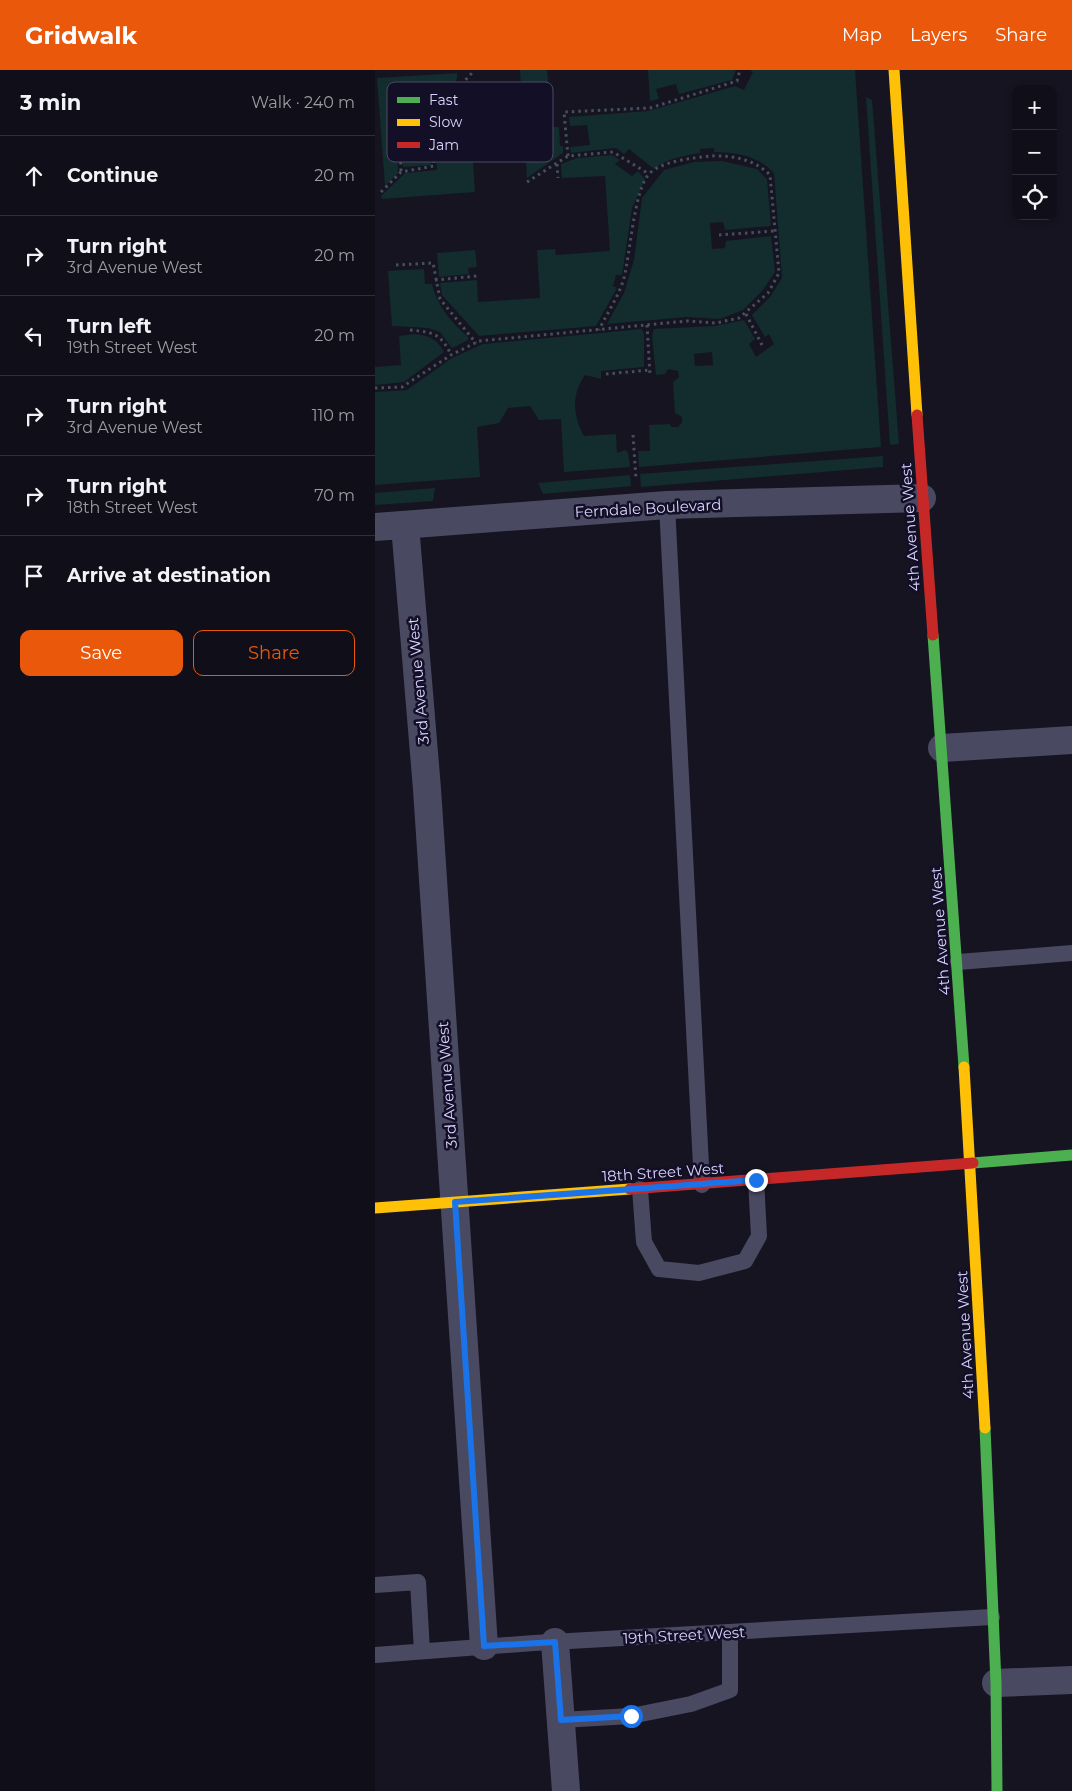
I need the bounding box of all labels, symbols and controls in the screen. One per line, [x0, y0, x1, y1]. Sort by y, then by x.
text: Gridwalk [25, 21, 137, 50]
text: Map [842, 24, 882, 46]
text: Layers [910, 24, 967, 46]
text: Share [995, 24, 1047, 46]
legend [387, 82, 553, 162]
map controls [1012, 85, 1057, 220]
button: + [1012, 85, 1057, 130]
text: 3 min [20, 90, 81, 115]
text: Fast [429, 91, 459, 109]
text: Walk · 240 m [251, 93, 355, 112]
text: Slow [429, 113, 463, 131]
button: − [1012, 130, 1057, 175]
text: Jam [428, 136, 459, 154]
icon: ahead [20, 162, 48, 190]
text: Continue [67, 164, 158, 187]
text: 20 m [314, 166, 355, 185]
button: locate [1012, 175, 1057, 220]
text: Turn right [67, 235, 167, 258]
icon: right [20, 242, 48, 270]
text: 20 m [314, 246, 355, 265]
text: 3rd Avenue West [67, 258, 203, 277]
text: Turn left [67, 315, 152, 338]
icon: left [20, 322, 48, 350]
text: 20 m [314, 326, 355, 345]
text: 19th Street West [67, 338, 198, 357]
text: Turn right [67, 395, 167, 418]
icon: right [20, 402, 48, 430]
text: 110 m [312, 406, 355, 425]
text: 3rd Avenue West [67, 418, 203, 437]
street label: 4th Avenue West [896, 462, 924, 592]
text: Turn right [67, 475, 167, 498]
icon: right [20, 482, 48, 510]
text: 70 m [314, 486, 355, 505]
street label: Ferndale Boulevard [574, 495, 722, 521]
text: 18th Street West [67, 498, 198, 517]
icon: arrive [20, 562, 48, 590]
text: Arrive at destination [67, 564, 271, 587]
street label: 3rd Avenue West [403, 617, 433, 745]
button: Save [20, 630, 183, 676]
button: Share [193, 630, 355, 676]
street label: 4th Avenue West [926, 866, 954, 996]
street label: 3rd Avenue West [433, 1021, 461, 1149]
street label: 18th Street West [601, 1158, 725, 1186]
route end [745, 1169, 768, 1192]
street label: 4th Avenue West [952, 1270, 978, 1400]
street label: 19th Street West [622, 1622, 746, 1648]
route start [620, 1705, 643, 1728]

